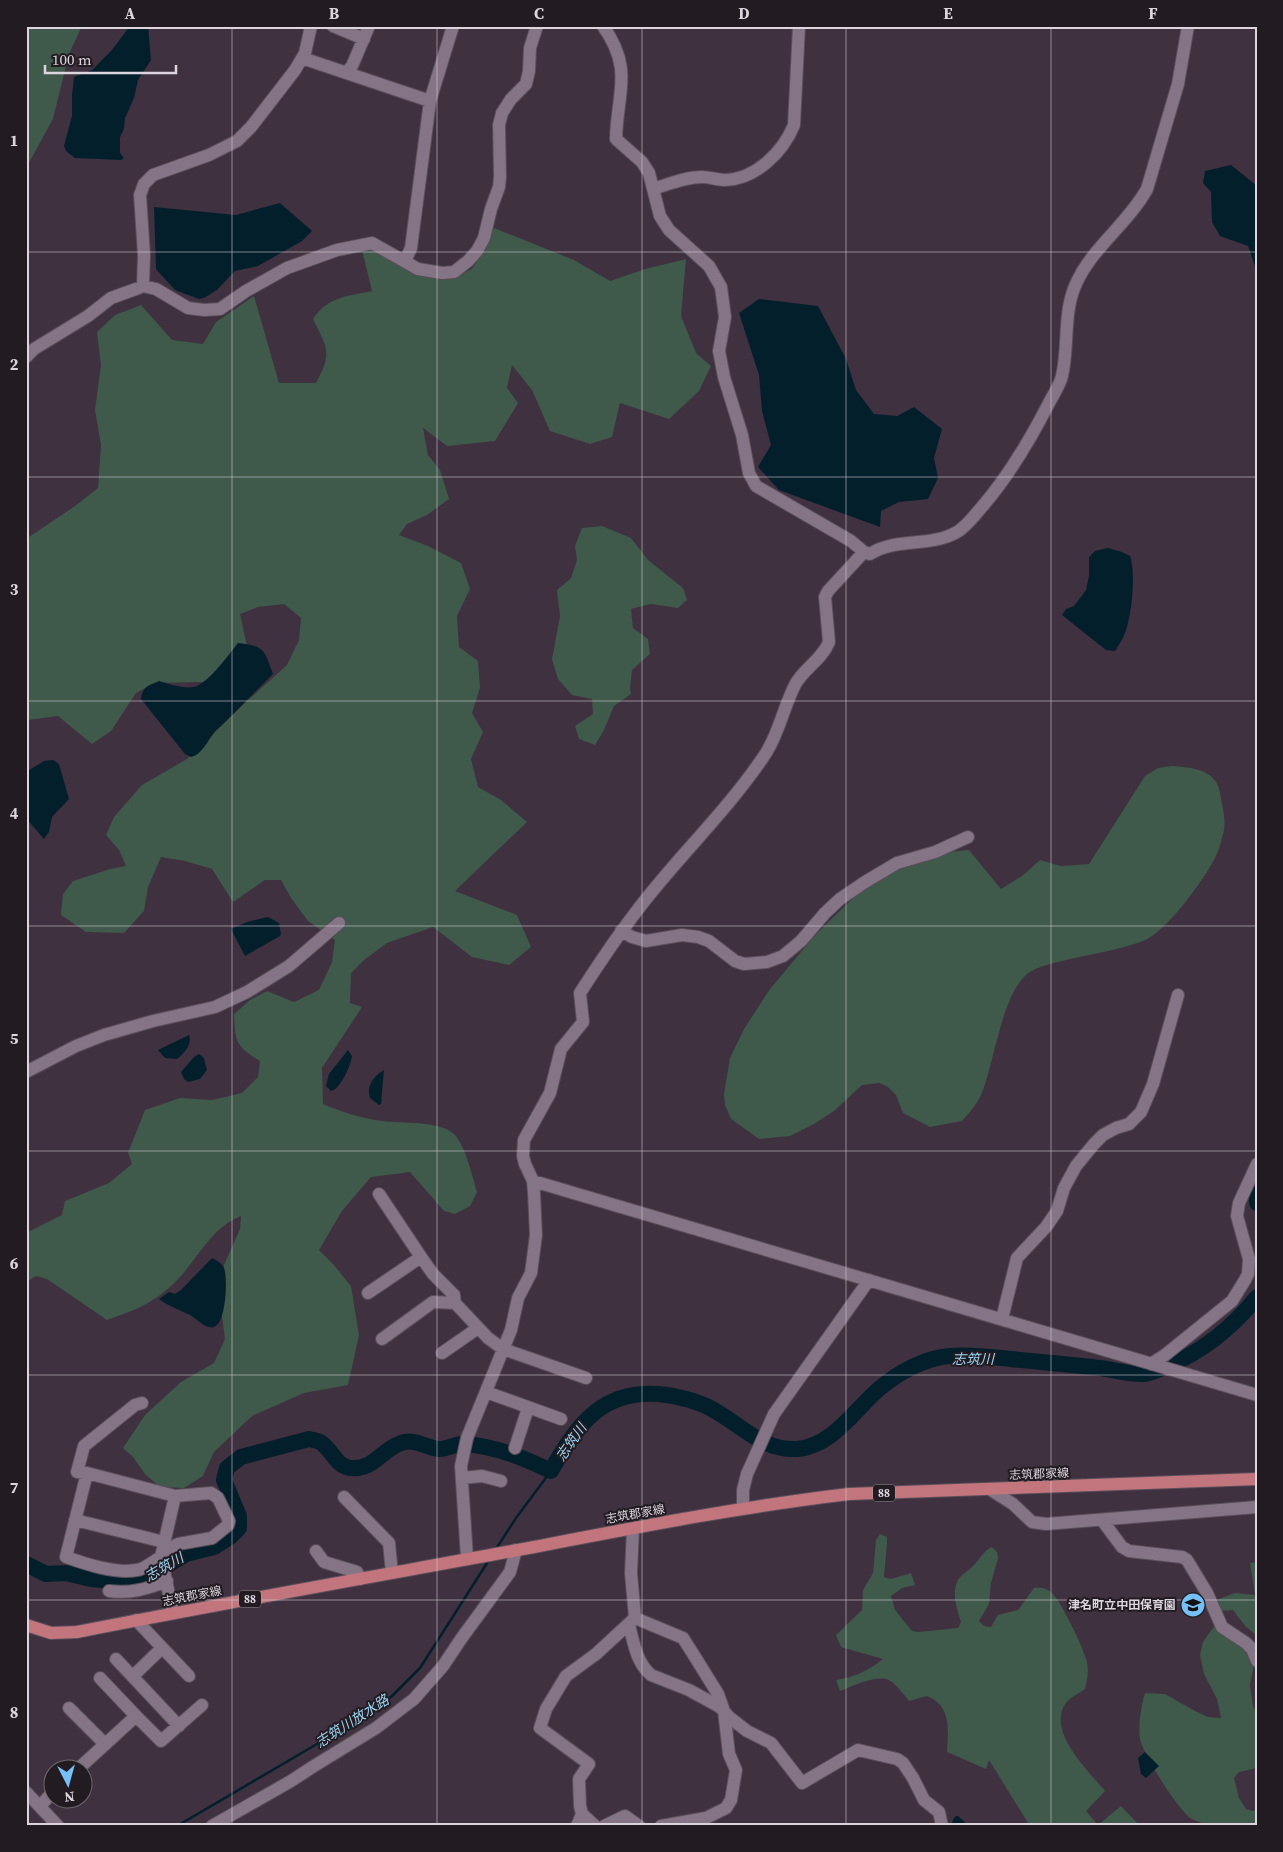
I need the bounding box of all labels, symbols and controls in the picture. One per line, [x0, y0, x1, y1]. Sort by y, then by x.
text: A [125, 2, 136, 24]
text: B [329, 2, 340, 24]
text: C [534, 2, 544, 24]
text: D [738, 2, 750, 24]
text: E [943, 2, 953, 24]
text: F [1148, 2, 1158, 24]
scale bar [45, 42, 176, 74]
text: 100 m [52, 49, 92, 70]
text: 1 [10, 129, 18, 151]
text: 2 [10, 353, 19, 375]
text: 3 [10, 578, 19, 600]
text: 4 [10, 802, 19, 824]
text: 5 [10, 1027, 19, 1049]
text: 6 [10, 1252, 19, 1274]
water label: 志筑川 [952, 1349, 996, 1369]
water label: 志筑川 [551, 1417, 592, 1465]
street label: 志筑郡家線 [1009, 1465, 1069, 1483]
text: 7 [10, 1476, 19, 1498]
road number: 88 [873, 1485, 895, 1502]
street label: 志筑郡家線 [604, 1501, 666, 1527]
water label: 志筑川 [141, 1547, 189, 1586]
street label: 志筑郡家線 [161, 1582, 223, 1610]
road number: 88 [239, 1590, 261, 1608]
school or university icon: 津名町立中田保育園 [1180, 1592, 1206, 1618]
place label: 津名町立中田保育園 [1068, 1597, 1176, 1613]
water label: 志筑川放水路 [311, 1689, 394, 1752]
text: 8 [10, 1701, 18, 1723]
north arrow [42, 1760, 92, 1810]
text: N [63, 1786, 75, 1807]

